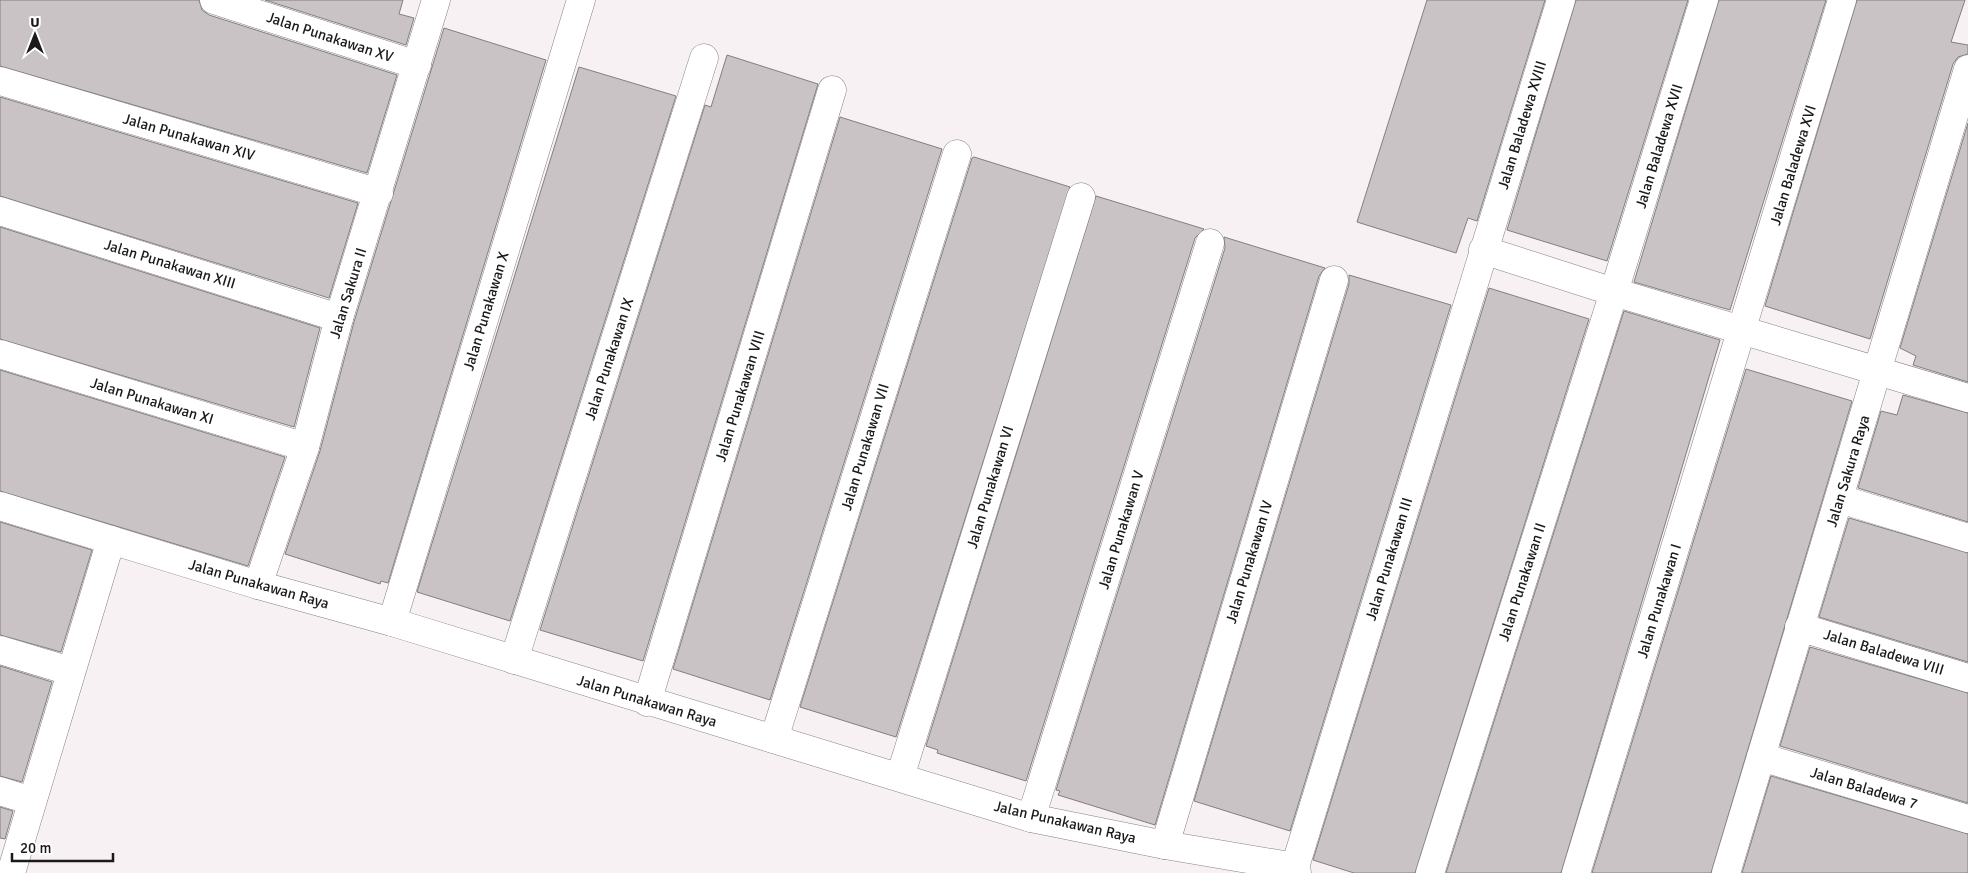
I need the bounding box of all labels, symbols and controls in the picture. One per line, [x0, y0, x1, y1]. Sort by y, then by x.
street label: Jalan Punakawan XV [264, 8, 396, 66]
north arrow [10, 10, 60, 60]
text: U [30, 14, 40, 31]
street label: Jalan Baladewa XVIII [1494, 58, 1550, 192]
street label: Jalan Baladewa XVII [1632, 82, 1686, 210]
street label: Jalan Baladewa XVI [1766, 103, 1820, 227]
street label: Jalan Punakawan XIV [121, 110, 257, 165]
street label: Jalan Punakawan XIII [102, 235, 238, 293]
street label: Jalan Sakura II [326, 245, 370, 341]
street label: Jalan Punakawan X [459, 249, 513, 373]
street label: Jalan Punakawan IX [581, 295, 637, 423]
street label: Jalan Punakawan VIII [711, 328, 769, 464]
street label: Jalan Punakawan XI [88, 374, 216, 428]
street label: Jalan Punakawan VII [837, 381, 893, 513]
street label: Jalan Sakura Raya [1822, 413, 1874, 529]
street label: Jalan Punakawan VI [963, 423, 1017, 551]
street label: Jalan Punakawan V [1094, 468, 1148, 591]
street label: Jalan Punakawan III [1362, 495, 1416, 623]
street label: Jalan Punakawan IV [1222, 498, 1276, 626]
street label: Jalan Punakawan II [1494, 521, 1550, 643]
street label: Jalan Punakawan I [1633, 542, 1685, 660]
street label: Jalan Punakawan Raya [187, 555, 331, 613]
street label: Jalan Baladewa VIII [1822, 625, 1946, 679]
street label: Jalan Punakawan Raya [575, 671, 719, 731]
street label: Jalan Baladewa 7 [1808, 763, 1920, 813]
street label: Jalan Punakawan Raya [992, 797, 1138, 847]
scale bar [12, 830, 114, 862]
text: 20 m [20, 839, 51, 857]

